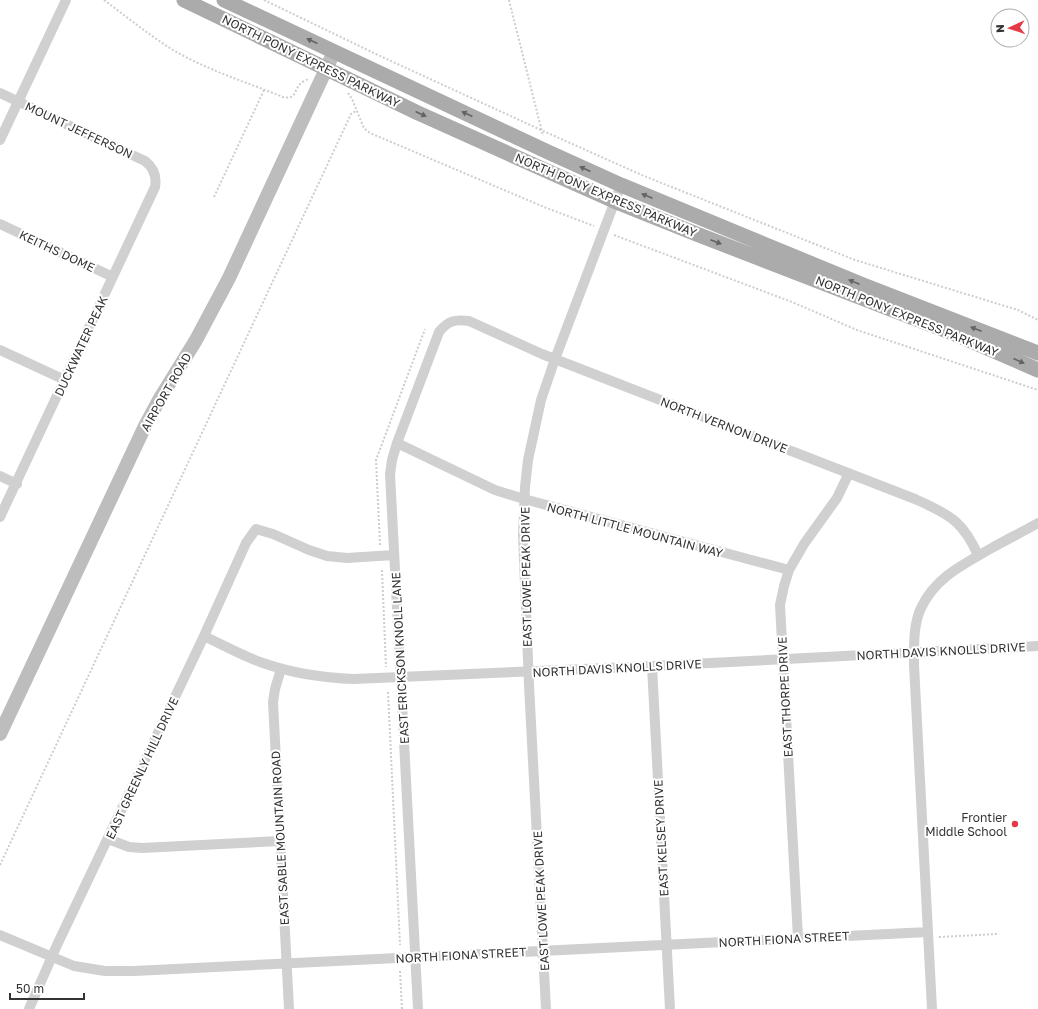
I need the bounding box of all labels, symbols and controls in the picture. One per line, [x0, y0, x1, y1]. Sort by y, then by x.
north arrow [990, 8, 1030, 48]
street label: NORTH PONY EXPRESS PARKWAY [220, 11, 403, 111]
text: N [993, 24, 1006, 33]
one-way arrow [306, 38, 317, 44]
street label: MOUNT JEFFERSON [23, 98, 135, 162]
one-way arrow [415, 111, 426, 117]
one-way arrow [462, 111, 473, 117]
street label: NORTH PONY EXPRESS PARKWAY [513, 150, 699, 240]
one-way arrow [580, 166, 591, 172]
one-way arrow [640, 192, 652, 198]
street label: KEITHS DOME [17, 227, 97, 275]
one-way arrow [710, 239, 722, 245]
street label: NORTH PONY EXPRESS PARKWAY [813, 272, 1001, 360]
one-way arrow [848, 278, 860, 284]
street label: DUCKWATER PEAK [51, 293, 111, 399]
one-way arrow [969, 325, 981, 331]
street label: AIRPORT ROAD [137, 350, 195, 434]
one-way arrow [1013, 358, 1024, 364]
street label: NORTH VERNON DRIVE [658, 394, 790, 456]
street label: NORTH LITTLE MOUNTAIN WAY [545, 499, 725, 561]
street label: EAST LOWE PEAK DRIVE [517, 507, 535, 647]
street label: EAST ERICKSON KNOLL LANE [388, 572, 412, 744]
street label: EAST THORPE DRIVE [774, 636, 796, 758]
street label: NORTH DAVIS KNOLLS DRIVE [856, 639, 1026, 663]
street label: NORTH DAVIS KNOLLS DRIVE [532, 656, 702, 680]
street label: EAST GREENLY HILL DRIVE [102, 695, 182, 841]
street label: EAST SABLE MOUNTAIN ROAD [268, 750, 292, 926]
street label: EAST KELSEY DRIVE [650, 779, 672, 897]
place label: Frontier Middle School [925, 810, 1007, 839]
marker: Frontier Middle School [1010, 819, 1020, 829]
street label: EAST LOWE PEAK DRIVE [530, 831, 552, 971]
street label: NORTH FIONA STREET [718, 928, 850, 950]
street label: NORTH FIONA STREET [395, 944, 527, 966]
scale bar [10, 975, 84, 1001]
text: 50 m [16, 981, 44, 996]

